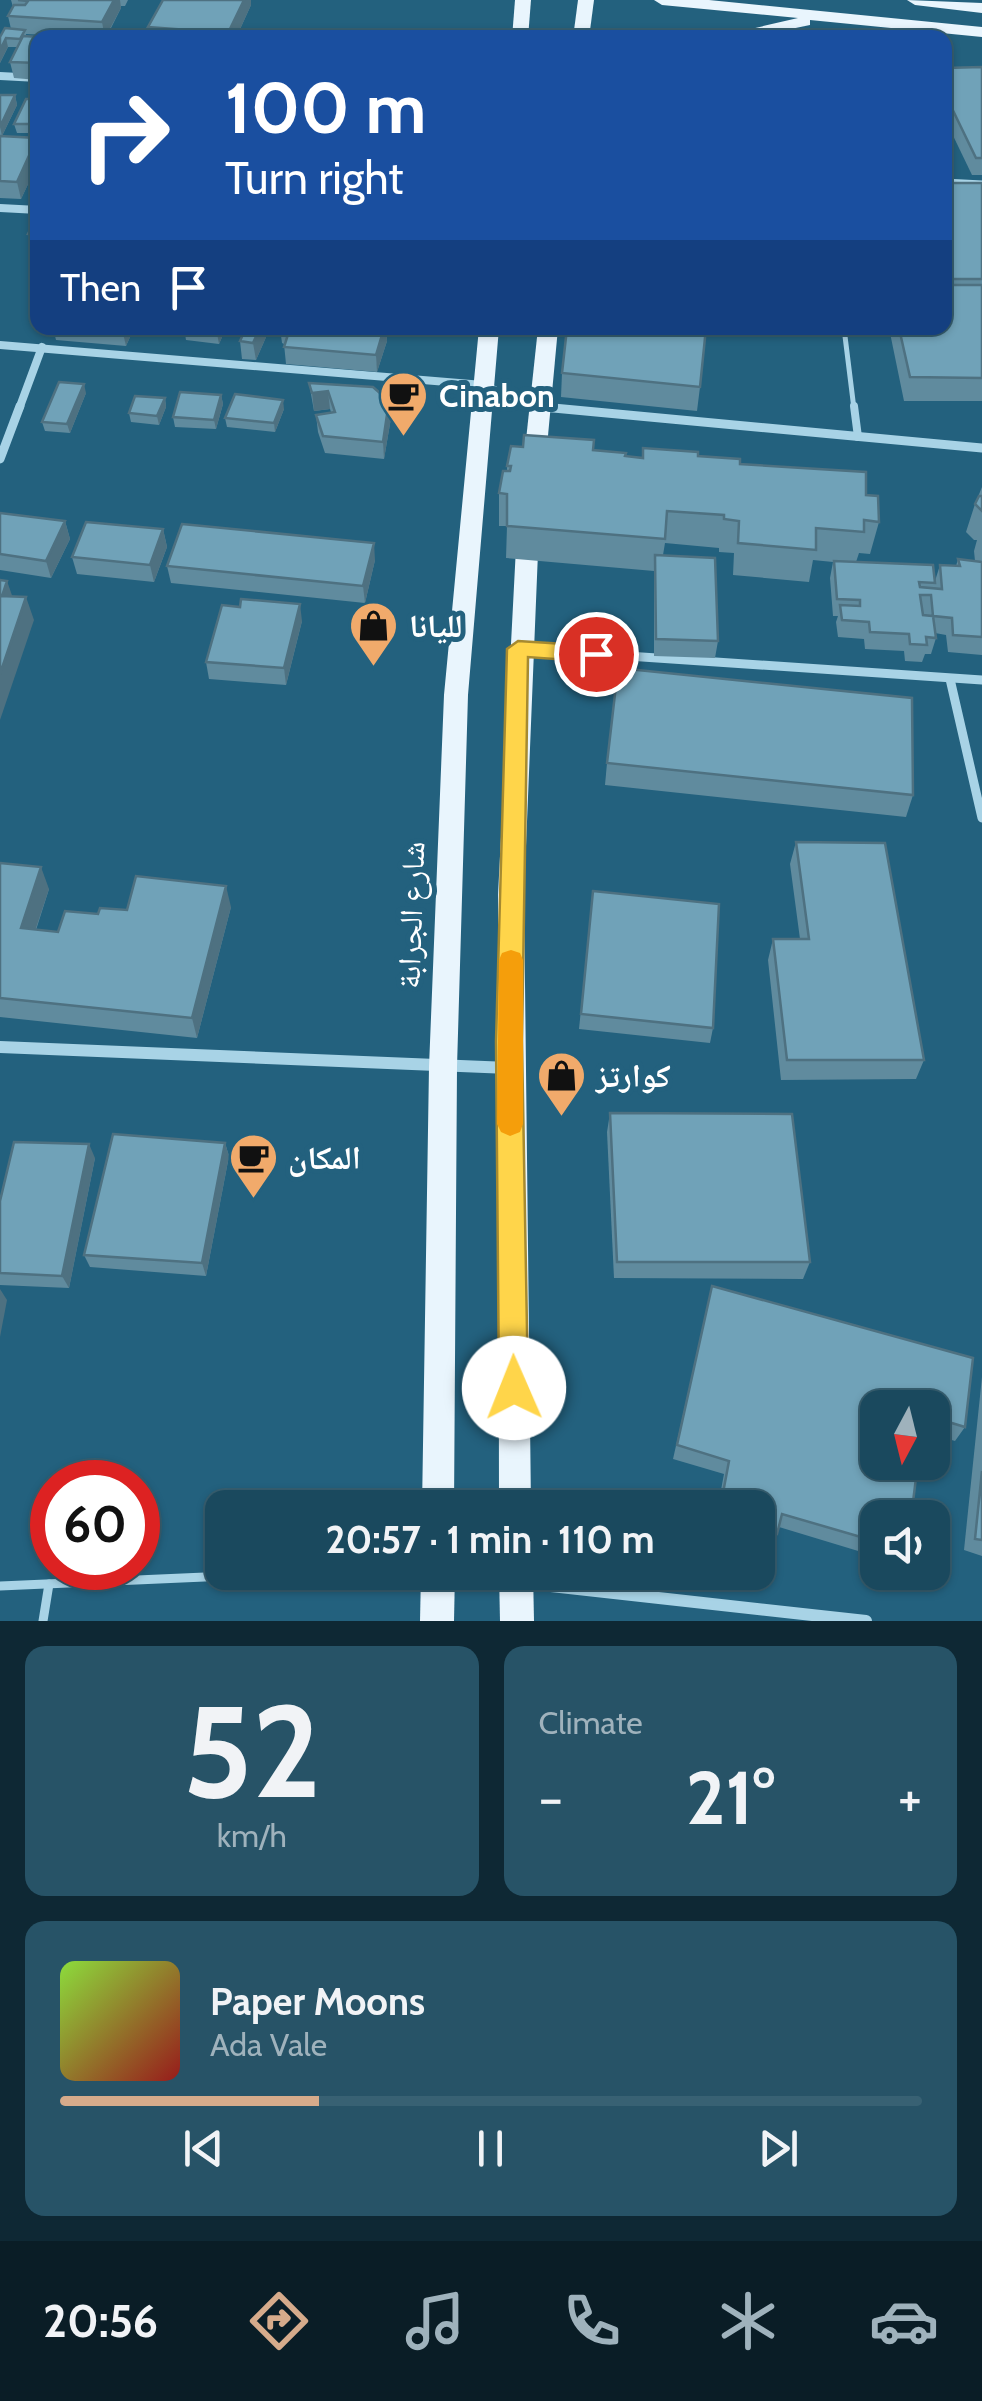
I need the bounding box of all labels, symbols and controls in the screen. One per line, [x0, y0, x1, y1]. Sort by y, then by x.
text: 100 m [225, 65, 426, 151]
icon: right [60, 70, 190, 200]
text: Turn right [225, 151, 404, 205]
icon: arrive [161, 260, 216, 315]
text: Then [60, 264, 141, 311]
cafe icon: Cinabon [378, 370, 430, 438]
place label: Cinabon [439, 376, 555, 415]
shop icon: لليانا [348, 600, 400, 668]
place label: لليانا [409, 606, 463, 645]
pin [554, 612, 639, 697]
icon: arrive [569, 627, 624, 682]
street label: شارع الجرابة [388, 841, 434, 989]
shop icon: كوارتز [535, 1050, 587, 1118]
place label: كوارتز [594, 1056, 671, 1095]
cafe icon: المكان [227, 1132, 279, 1200]
place label: المكان [288, 1138, 361, 1177]
position arrow [462, 1336, 566, 1440]
north arrow [860, 1390, 950, 1480]
map controls [860, 1390, 950, 1590]
speed limit sign: 60 [30, 1460, 160, 1590]
button: sound [860, 1500, 950, 1590]
text: 20:57 · 1 min · 110 m [325, 1516, 655, 1563]
text: 52 [182, 1672, 321, 1830]
text: Climate [539, 1703, 643, 1742]
text: 21° [686, 1752, 775, 1843]
text: − [539, 1764, 563, 1831]
text: + [898, 1764, 922, 1831]
text: km/h [217, 1816, 287, 1855]
text: Paper Moons [210, 1978, 425, 2025]
text: Ada Vale [210, 2025, 327, 2064]
icon: previous [176, 2121, 231, 2176]
icon: pause [463, 2121, 518, 2176]
icon: next [751, 2121, 806, 2176]
icon: directions [244, 2286, 314, 2356]
icon: music [400, 2286, 470, 2356]
icon: phone [557, 2286, 627, 2356]
icon: climate [713, 2286, 783, 2356]
icon: car [869, 2286, 939, 2356]
text: 20:56 [43, 2294, 158, 2348]

